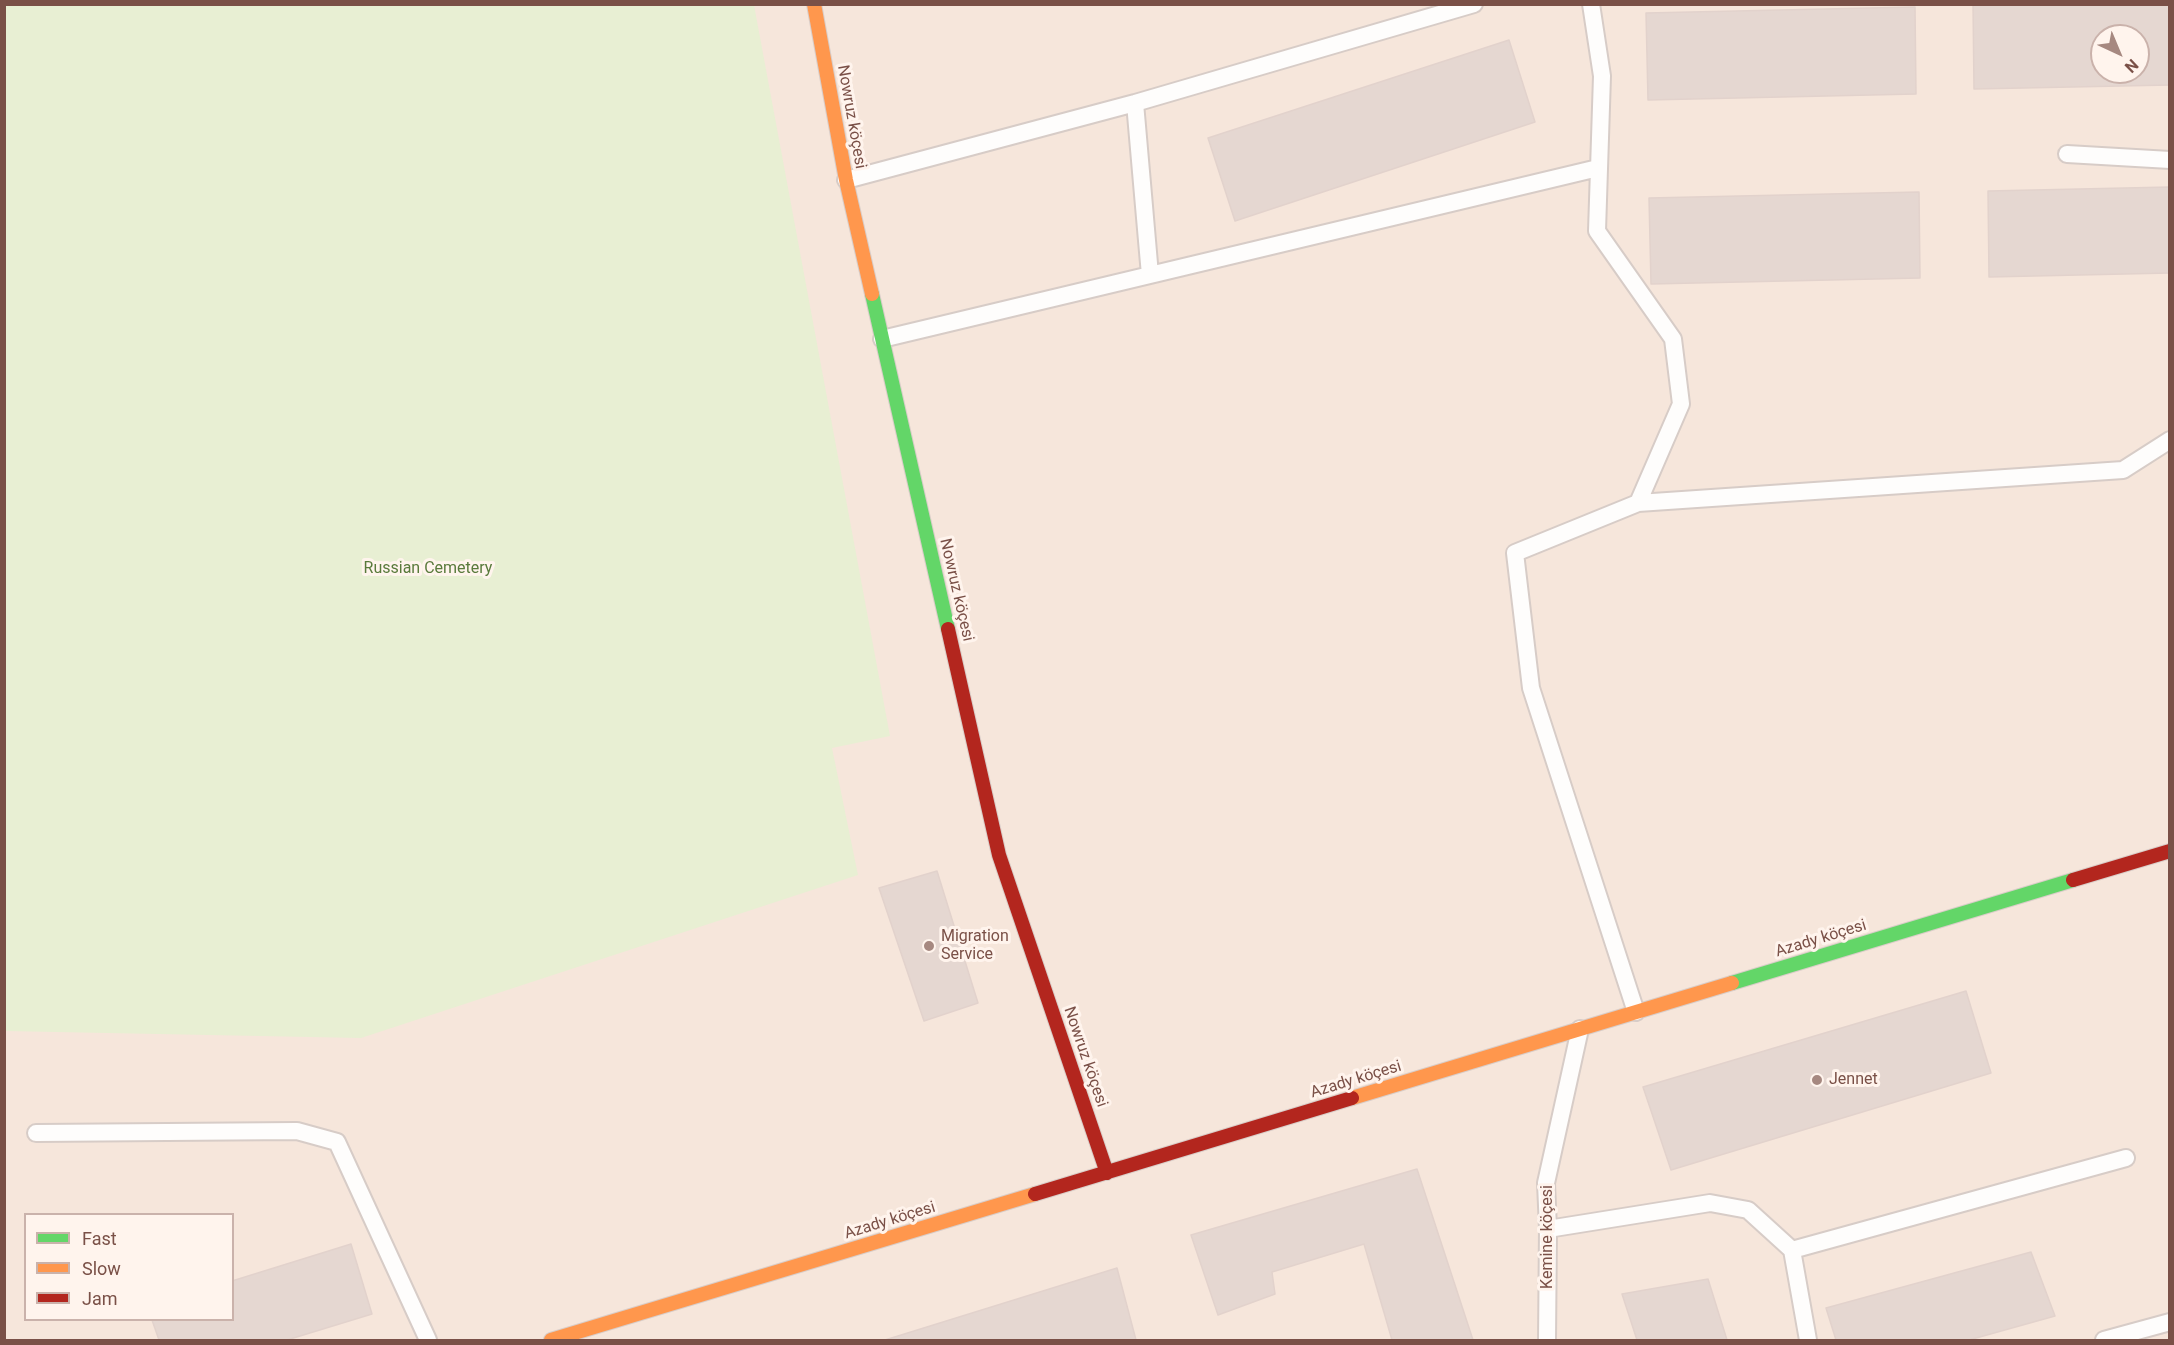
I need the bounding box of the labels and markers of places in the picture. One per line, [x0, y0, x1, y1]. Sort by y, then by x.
place label: Migration Service [941, 927, 1009, 965]
marker: Migration Service [922, 939, 936, 953]
place label: Jennet [1829, 1070, 1878, 1090]
marker: Jennet [1810, 1073, 1824, 1087]

